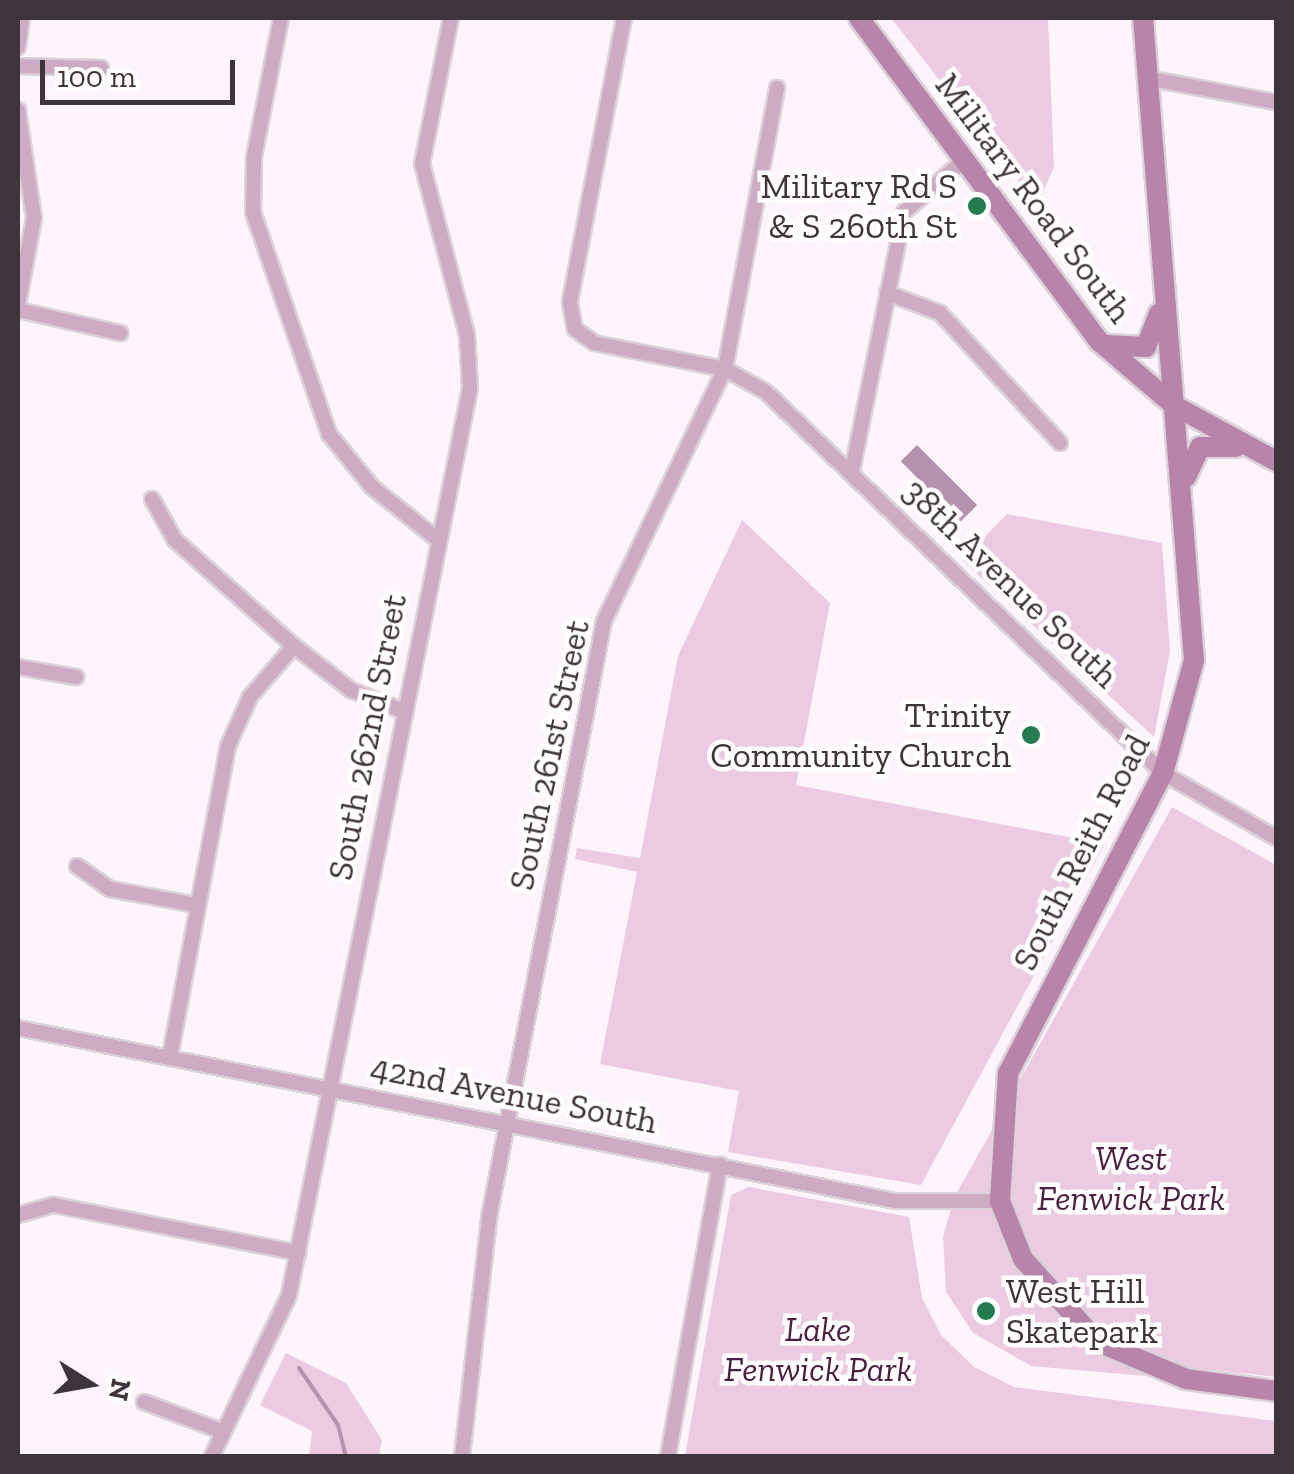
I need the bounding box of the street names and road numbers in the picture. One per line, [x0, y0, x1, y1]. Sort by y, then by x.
street label: Military Road South [926, 65, 1142, 331]
street label: 38th Avenue South [894, 469, 1128, 697]
street label: South 262nd Street [319, 590, 415, 884]
street label: South 261st Street [500, 616, 598, 894]
street label: South Reith Road [1003, 727, 1159, 977]
street label: 42nd Avenue South [367, 1046, 661, 1142]

